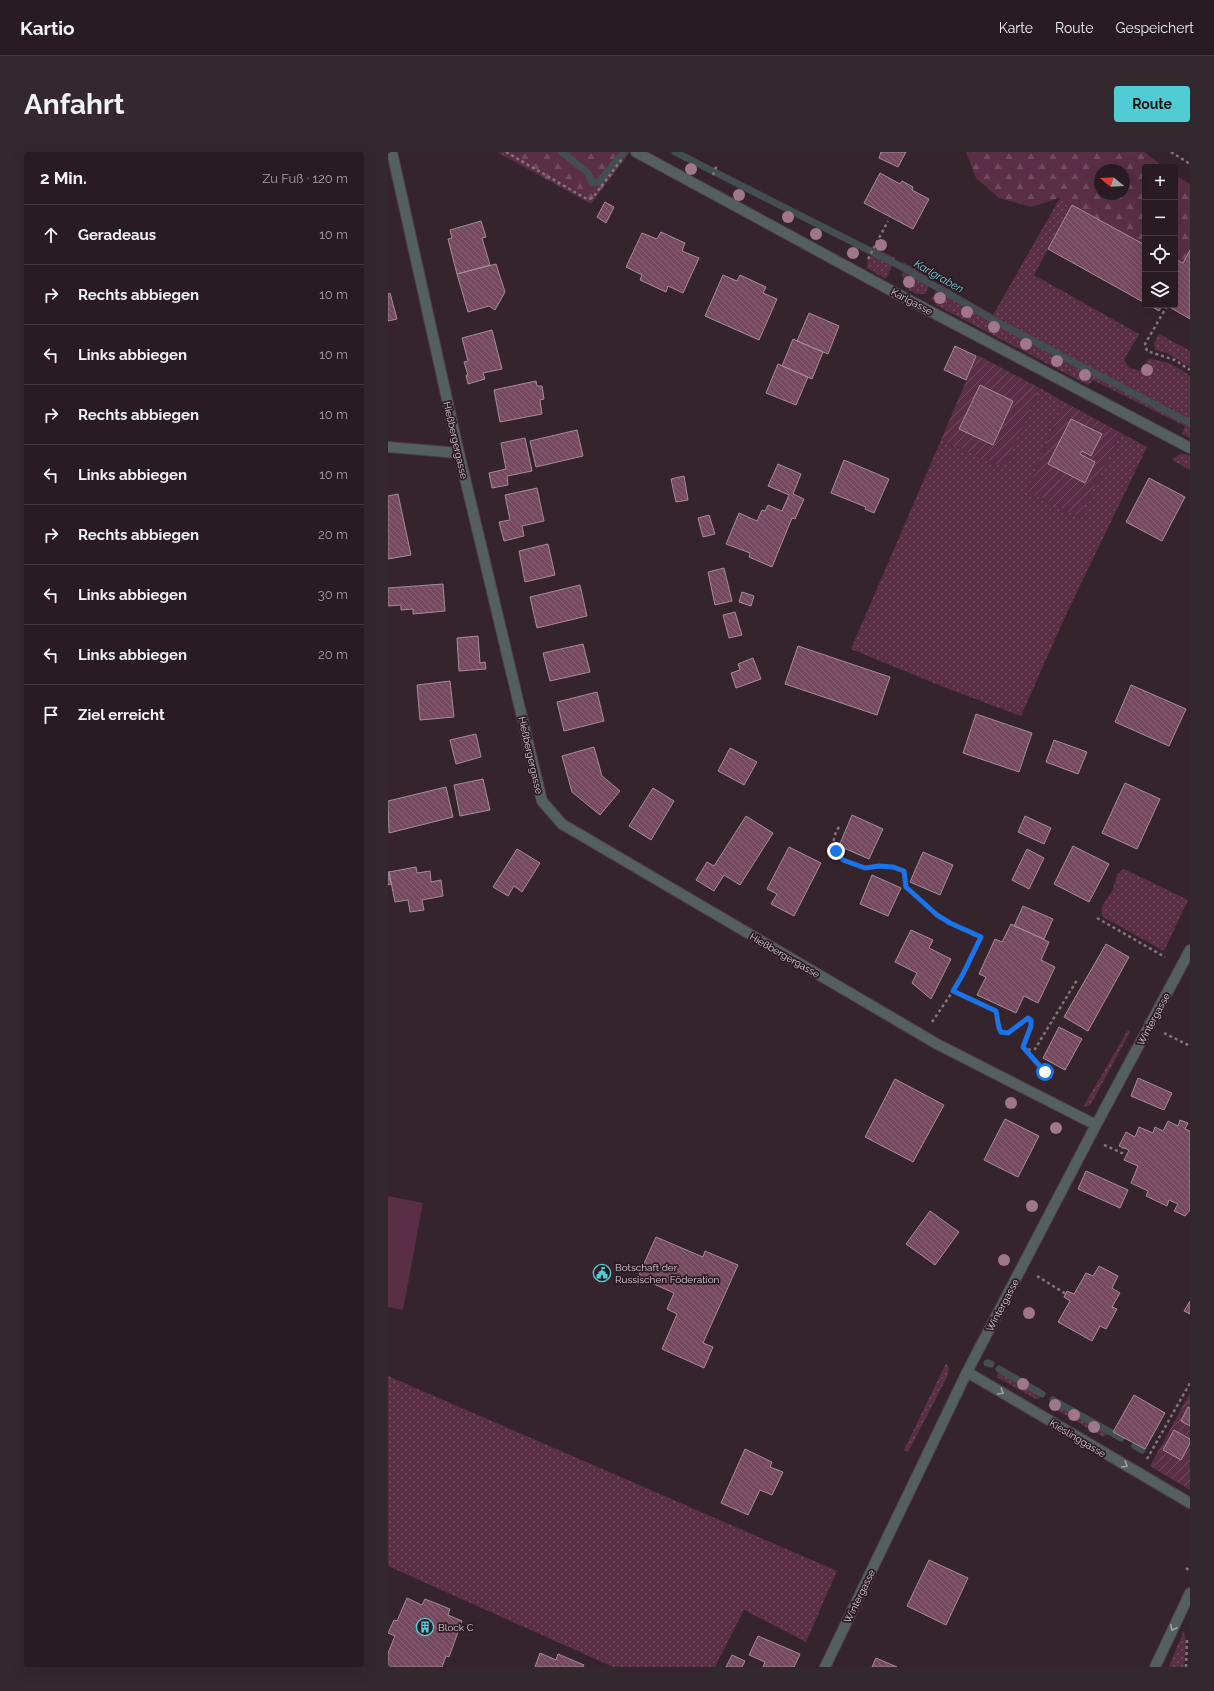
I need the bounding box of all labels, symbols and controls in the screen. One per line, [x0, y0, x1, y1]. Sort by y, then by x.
text: Kartio [20, 17, 75, 39]
text: Karte [999, 20, 1033, 36]
text: Route [1055, 20, 1093, 36]
text: Gespeichert [1115, 20, 1194, 36]
button: Route [1114, 86, 1190, 122]
text: Anfahrt [24, 88, 125, 121]
north arrow [1094, 164, 1130, 200]
map controls [1142, 164, 1178, 308]
button: + [1142, 164, 1178, 200]
text: 2 Min. [40, 168, 87, 188]
text: Zu Fuß · 120 m [262, 171, 348, 186]
button: − [1142, 200, 1178, 236]
icon: ahead [40, 224, 62, 246]
text: Geradeaus [78, 226, 156, 244]
text: 10 m [319, 227, 348, 242]
button: locate [1142, 236, 1178, 272]
water label: Karlgraben [912, 257, 966, 296]
button: layers [1142, 272, 1178, 308]
icon: right [40, 284, 62, 306]
text: Rechts abbiegen [78, 286, 199, 304]
street label: Karlgasse [889, 286, 934, 317]
text: 10 m [319, 287, 348, 302]
icon: left [40, 344, 62, 366]
text: Links abbiegen [78, 346, 187, 364]
text: 10 m [319, 347, 348, 362]
street label: Hießbergergasse [441, 400, 470, 480]
icon: right [40, 404, 62, 426]
text: Rechts abbiegen [78, 406, 199, 424]
text: 10 m [319, 407, 348, 422]
icon: left [40, 464, 62, 486]
text: Links abbiegen [78, 466, 187, 484]
text: 10 m [319, 467, 348, 482]
icon: right [40, 524, 62, 546]
text: Rechts abbiegen [78, 526, 199, 544]
text: 20 m [318, 527, 348, 542]
icon: left [40, 584, 62, 606]
text: Links abbiegen [78, 586, 187, 604]
text: 30 m [318, 587, 348, 602]
icon: left [40, 644, 62, 666]
text: Links abbiegen [78, 646, 187, 664]
text: 20 m [318, 647, 348, 662]
icon: arrive [40, 704, 62, 726]
text: Ziel erreicht [78, 706, 165, 724]
street label: Hießbergergasse [516, 715, 545, 795]
route end [827, 842, 845, 860]
street label: Hießbergergasse [748, 931, 822, 980]
street label: Wintergasse [1135, 991, 1172, 1047]
route start [1036, 1063, 1054, 1081]
place label: Botschaft der Russischen Föderation [615, 1262, 720, 1285]
public building icon: Botschaft der Russischen Föderation [592, 1263, 612, 1283]
street label: Wintergasse [984, 1277, 1021, 1333]
one-way arrow [997, 1387, 1004, 1394]
street label: Kieslinggasse [1048, 1417, 1108, 1460]
one-way arrow [1121, 1461, 1128, 1468]
street label: Wintergasse [842, 1568, 877, 1625]
building icon: Block C [415, 1617, 435, 1637]
place label: Block C [438, 1622, 474, 1633]
one-way arrow [1170, 1624, 1178, 1632]

